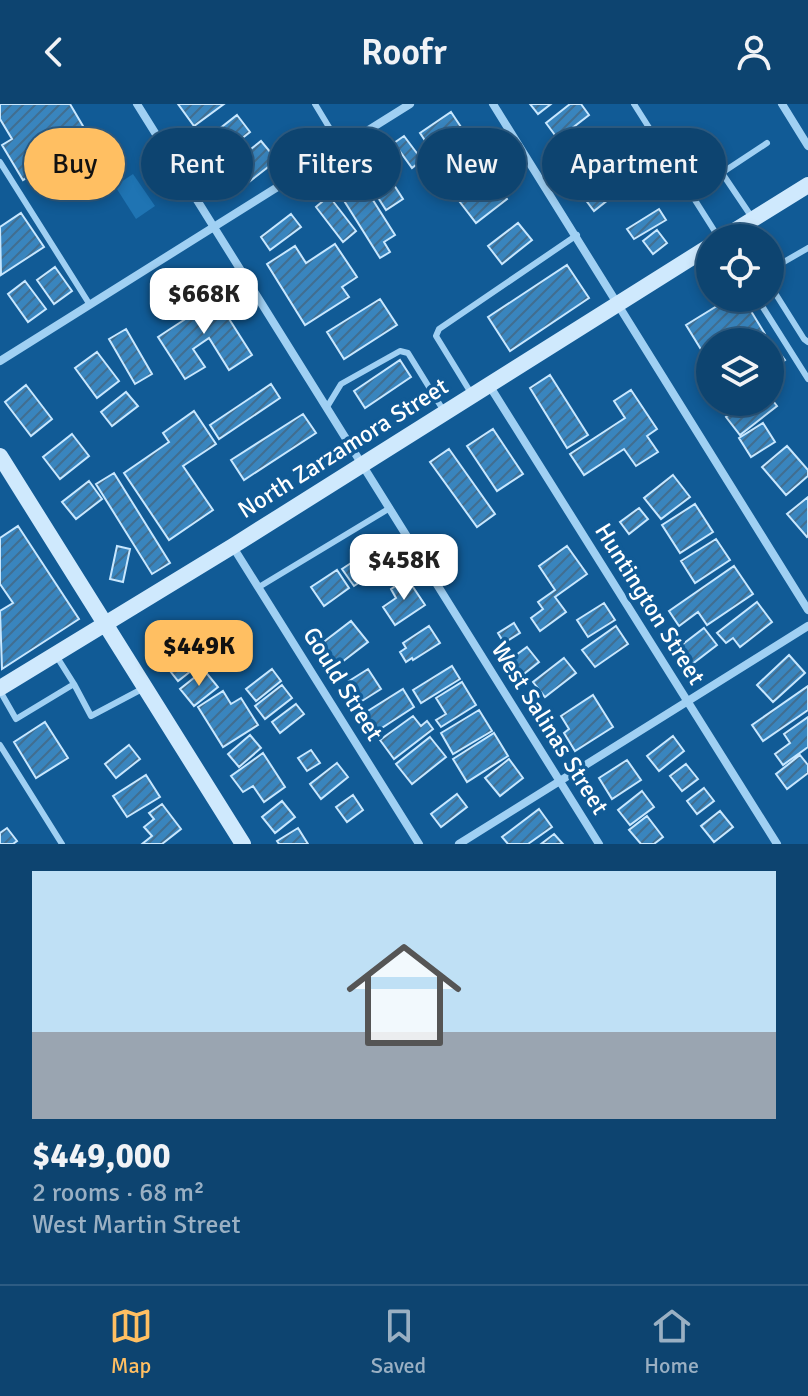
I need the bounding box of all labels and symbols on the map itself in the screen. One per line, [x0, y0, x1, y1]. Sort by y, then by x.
pin: $668K [148, 268, 260, 336]
street label: North Zarzamora Street [232, 371, 454, 525]
street label: Huntington Street [588, 518, 712, 690]
pin: $458K [348, 534, 460, 602]
pin: $449K [143, 620, 255, 688]
street label: Gould Street [296, 622, 390, 746]
street label: West Salinas Street [485, 636, 615, 820]

